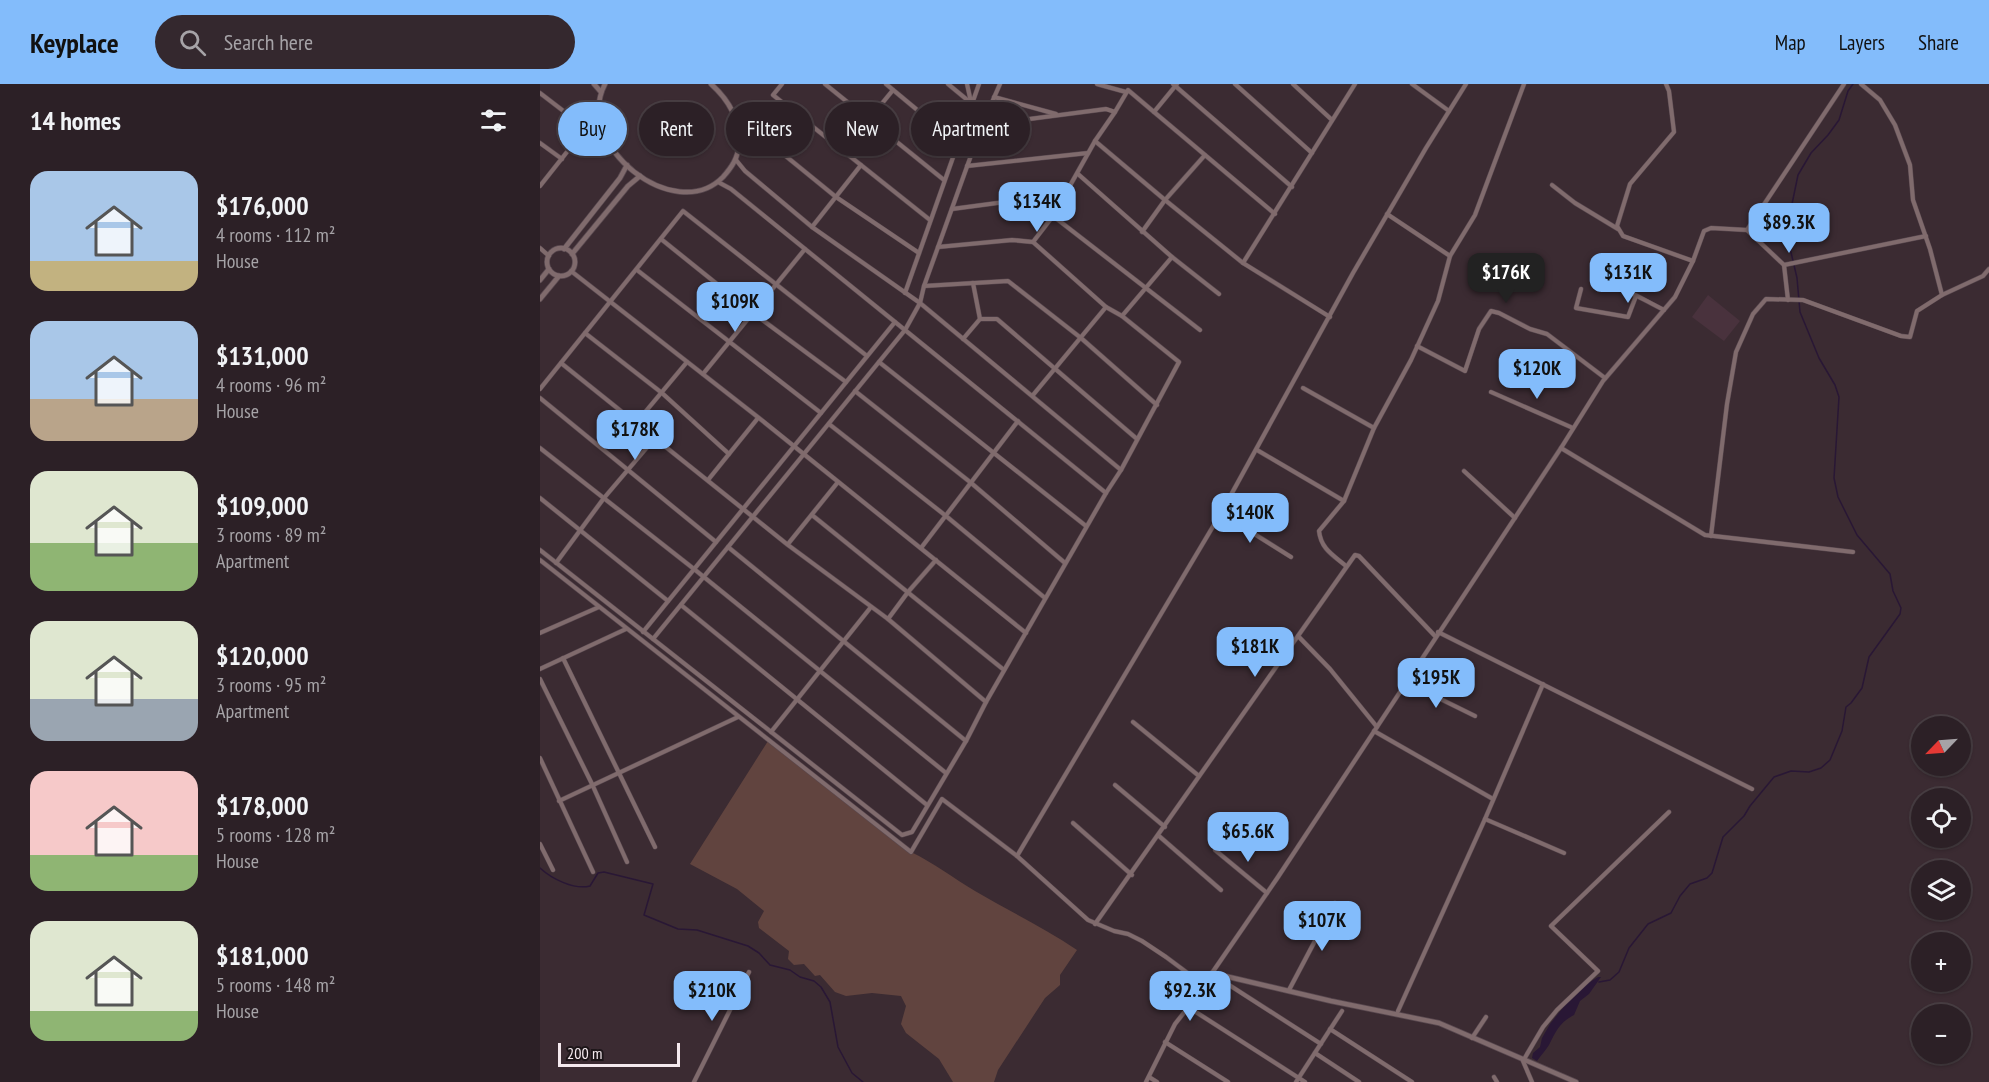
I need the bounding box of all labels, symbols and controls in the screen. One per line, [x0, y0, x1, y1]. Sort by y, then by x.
search box [155, 15, 575, 69]
text: Keyplace [30, 24, 119, 61]
icon: search [176, 26, 209, 59]
text: Search here [224, 28, 313, 56]
text: Map [1775, 29, 1806, 56]
text: Layers [1839, 29, 1885, 56]
text: Share [1918, 29, 1959, 56]
chip: Buy [558, 102, 627, 156]
chip: Rent [639, 102, 714, 156]
chip: Filters [726, 102, 813, 156]
chip: New [825, 102, 899, 156]
chip: Apartment [911, 102, 1030, 156]
text: 14 homes [30, 104, 121, 137]
icon: filters [477, 104, 510, 137]
pin: $134K [995, 182, 1079, 233]
text: $134K [1013, 188, 1061, 214]
text: $176,000 [216, 189, 309, 222]
icon: home [78, 195, 150, 267]
pin: $89.3K [1740, 203, 1838, 254]
text: $89.3K [1763, 209, 1815, 235]
text: 4 rooms · 112 m² [216, 222, 335, 248]
text: House [216, 248, 259, 274]
pin: $176K [1464, 253, 1548, 304]
pin: $131K [1586, 253, 1670, 304]
text: $176K [1482, 259, 1530, 285]
text: $131K [1604, 259, 1652, 285]
pin: $109K [693, 282, 777, 333]
text: $109K [711, 288, 759, 314]
text: $131,000 [216, 339, 309, 372]
icon: home [78, 345, 150, 417]
pin: $120K [1495, 349, 1579, 400]
text: $120K [1513, 355, 1561, 381]
text: 4 rooms · 96 m² [216, 372, 326, 398]
text: House [216, 398, 259, 424]
pin: $178K [593, 410, 677, 461]
text: $178K [611, 416, 659, 442]
text: $109,000 [216, 489, 309, 522]
pin: $140K [1208, 493, 1292, 544]
icon: home [78, 495, 150, 567]
text: $140K [1226, 499, 1274, 525]
text: 3 rooms · 89 m² [216, 522, 326, 548]
text: Apartment [216, 548, 289, 574]
pin: $181K [1213, 627, 1297, 678]
text: $181K [1231, 633, 1279, 659]
text: $120,000 [216, 639, 309, 672]
icon: home [78, 645, 150, 717]
pin: $195K [1394, 658, 1478, 709]
text: $195K [1412, 664, 1460, 690]
text: 3 rooms · 95 m² [216, 672, 326, 698]
text: Apartment [216, 698, 289, 724]
north arrow [1911, 716, 1971, 776]
map controls [1911, 716, 1971, 1064]
button: locate [1911, 788, 1971, 848]
text: $178,000 [216, 789, 309, 822]
icon: home [78, 795, 150, 867]
pin: $65.6K [1199, 812, 1297, 863]
text: $65.6K [1222, 818, 1274, 844]
text: 5 rooms · 128 m² [216, 822, 335, 848]
text: House [216, 848, 259, 874]
button: layers [1911, 860, 1971, 920]
pin: $107K [1280, 901, 1364, 952]
text: $107K [1298, 907, 1346, 933]
button: + [1911, 932, 1971, 992]
text: $181,000 [216, 939, 309, 972]
icon: home [78, 945, 150, 1017]
pin: $210K [670, 971, 754, 1022]
pin: $92.3K [1141, 971, 1239, 1022]
text: 5 rooms · 148 m² [216, 972, 335, 998]
text: $210K [688, 977, 736, 1003]
text: $92.3K [1164, 977, 1216, 1003]
text: House [216, 998, 259, 1024]
button: − [1911, 1004, 1971, 1064]
scale bar [558, 1040, 680, 1068]
text: 200 m [567, 1043, 602, 1063]

